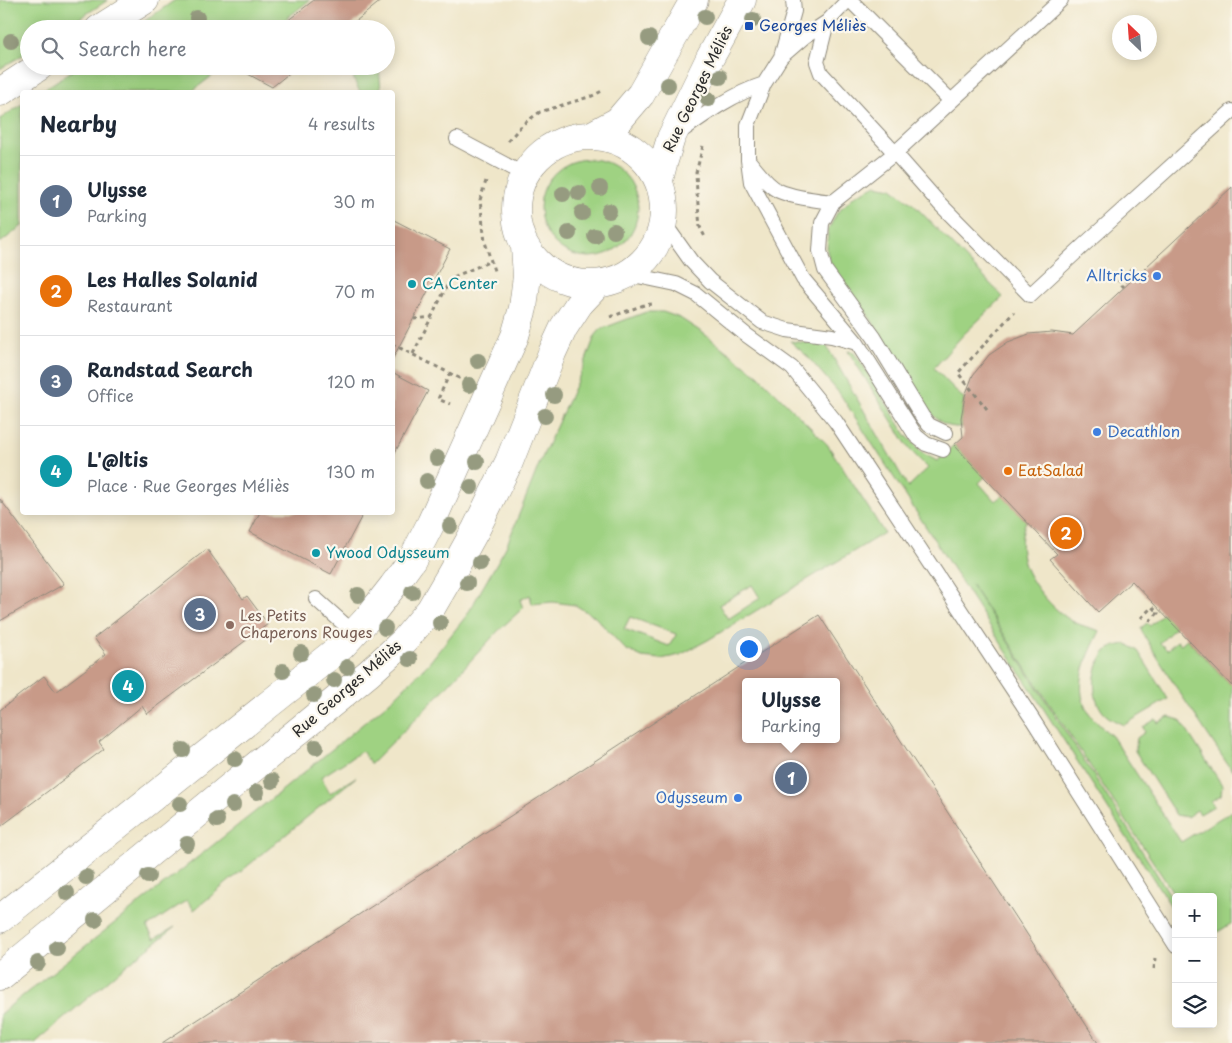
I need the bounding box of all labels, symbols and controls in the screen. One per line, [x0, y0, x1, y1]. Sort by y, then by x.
place label: Georges Méliès [759, 13, 866, 36]
north arrow [1112, 15, 1157, 60]
search box [20, 20, 395, 75]
marker: Georges Méliès [743, 20, 755, 32]
street label: Rue Georges Méliès [656, 21, 737, 156]
icon: search [38, 34, 66, 62]
text: Search here [78, 34, 187, 62]
text: Nearby [40, 107, 117, 139]
text: 4 results [308, 111, 375, 135]
text: Ulysse [87, 175, 147, 203]
text: 1 [52, 189, 60, 213]
text: 30 m [333, 189, 375, 213]
text: Parking [87, 203, 147, 227]
place label: Alltricks [1086, 263, 1147, 286]
text: Les Halles Solanid [87, 265, 258, 293]
marker: Alltricks [1151, 270, 1163, 282]
place label: CA Center [422, 271, 497, 294]
marker: CA Center [406, 278, 418, 290]
text: 2 [50, 279, 62, 303]
text: 70 m [335, 279, 375, 303]
text: Restaurant [87, 293, 173, 317]
text: Randstad Search [87, 355, 253, 383]
text: 3 [51, 369, 61, 393]
text: 120 m [328, 369, 375, 393]
text: Office [87, 383, 134, 407]
place label: Decathlon [1107, 419, 1180, 442]
marker: Decathlon [1091, 426, 1103, 438]
text: L'@ltis [87, 445, 148, 473]
place label: EatSalad [1018, 458, 1084, 481]
text: 4 [51, 459, 61, 483]
text: 130 m [327, 459, 375, 483]
marker: EatSalad [1002, 465, 1014, 477]
text: Place · Rue Georges Méliès [87, 473, 289, 497]
pin: 2 [1050, 514, 1082, 552]
place label: Ywood Odysseum [326, 540, 450, 563]
marker: Ywood Odysseum [310, 547, 322, 559]
pin: 3 [184, 595, 216, 633]
place label: Les Petits Chaperons Rouges [240, 603, 373, 643]
marker: Les Petits Chaperons Rouges [224, 619, 236, 631]
street label: Rue Georges Méliès [286, 634, 406, 742]
your location [736, 636, 762, 662]
pin: 4 [112, 667, 144, 705]
popup [742, 678, 840, 743]
text: Ulysse [761, 685, 821, 713]
text: Parking [761, 713, 821, 737]
pin: 1 [775, 759, 807, 797]
place label: Odysseum [655, 785, 728, 808]
marker: Odysseum [732, 792, 744, 804]
map controls [1172, 893, 1217, 1028]
button: + [1172, 893, 1217, 938]
button: − [1172, 938, 1217, 983]
button: layers [1172, 983, 1217, 1028]

